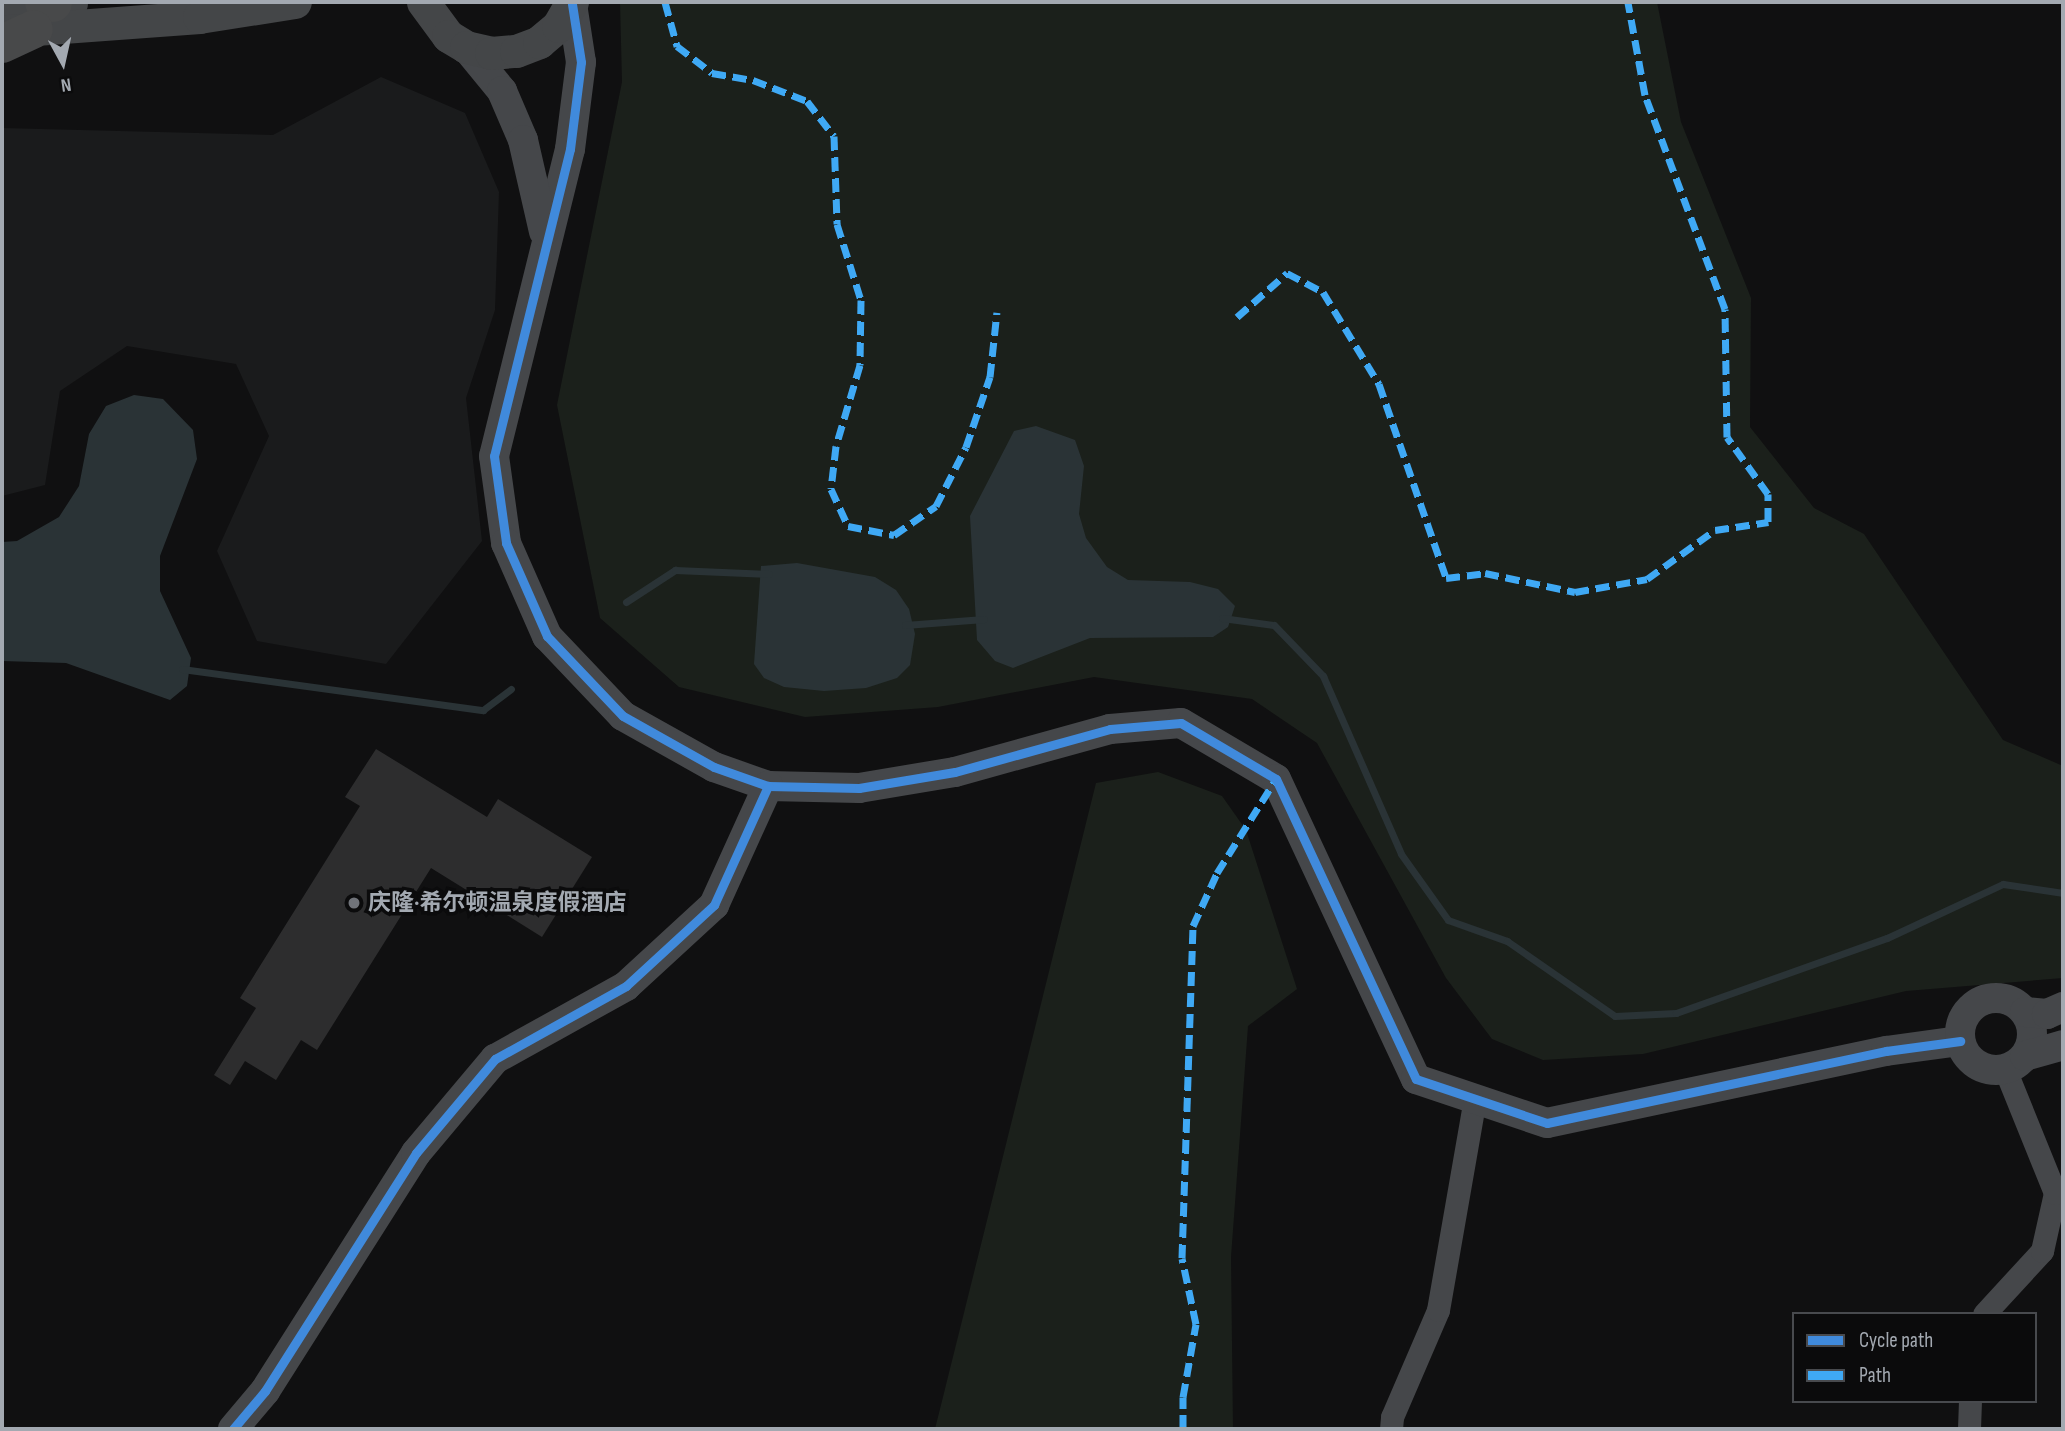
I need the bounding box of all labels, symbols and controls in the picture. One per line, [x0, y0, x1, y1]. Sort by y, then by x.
north arrow [28, 28, 98, 98]
text: N [59, 72, 73, 96]
place label: 庆隆·希尔顿温泉度假酒店 [368, 889, 626, 917]
marker: 庆隆·希尔顿温泉度假酒店 [346, 895, 362, 911]
legend [1792, 1312, 2037, 1403]
text: Cycle path [1859, 1328, 1933, 1353]
text: Path [1859, 1363, 1891, 1388]

